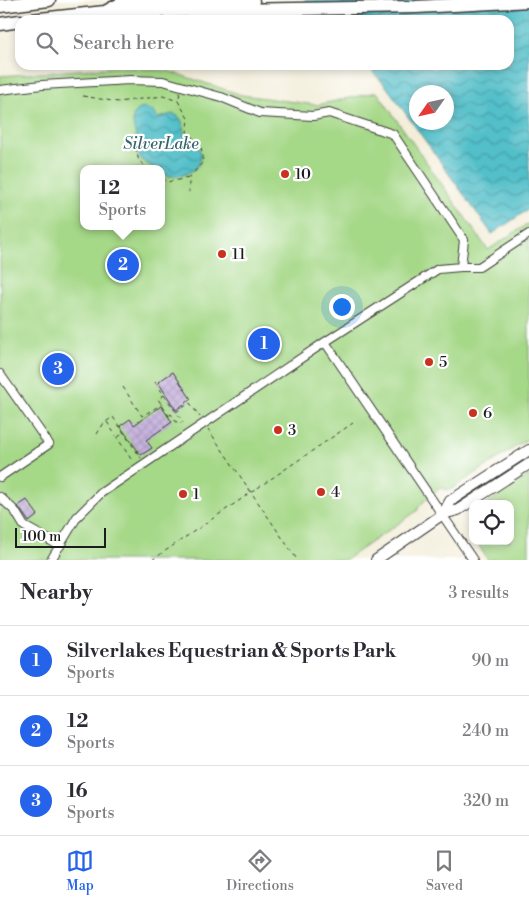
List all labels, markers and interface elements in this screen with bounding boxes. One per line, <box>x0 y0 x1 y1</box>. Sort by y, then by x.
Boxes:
search box <box>15 15 514 70</box>
icon: search <box>33 29 61 57</box>
text: Search here <box>73 31 174 55</box>
north arrow <box>409 85 454 130</box>
water label: SilverLake <box>123 134 199 154</box>
popup <box>80 165 165 230</box>
place label: 10 <box>295 165 311 184</box>
marker: 10 <box>279 168 291 180</box>
text: 12 <box>99 176 120 200</box>
text: Sports <box>99 200 146 220</box>
place label: 11 <box>232 245 246 264</box>
pin: 2 <box>107 246 139 284</box>
marker: 11 <box>216 248 228 260</box>
your location <box>329 294 355 320</box>
pin: 1 <box>248 325 280 363</box>
pin: 3 <box>42 350 74 388</box>
place label: 5 <box>439 353 447 372</box>
marker: 5 <box>423 356 435 368</box>
place label: 6 <box>483 404 492 423</box>
marker: 6 <box>467 407 479 419</box>
place label: 3 <box>288 421 296 440</box>
marker: 3 <box>272 424 284 436</box>
place label: 4 <box>331 483 340 502</box>
place label: 1 <box>193 485 200 504</box>
marker: 4 <box>315 486 327 498</box>
marker: 1 <box>177 488 189 500</box>
map controls <box>469 500 514 545</box>
button: locate <box>469 500 514 545</box>
scale bar <box>15 525 106 548</box>
text: 100 m <box>22 528 61 546</box>
text: Nearby <box>20 580 93 606</box>
text: 3 results <box>448 583 509 603</box>
text: Silverlakes Equestrian & Sports Park <box>67 639 396 663</box>
text: 1 <box>32 651 40 671</box>
text: 90 m <box>471 651 509 671</box>
text: Sports <box>67 663 114 683</box>
text: 12 <box>67 709 88 733</box>
text: 2 <box>31 721 41 741</box>
text: 240 m <box>462 721 509 741</box>
text: Sports <box>67 733 114 753</box>
text: 16 <box>67 779 87 803</box>
text: 3 <box>31 791 41 811</box>
text: 320 m <box>463 791 509 811</box>
text: Sports <box>67 803 114 823</box>
tab: Map <box>66 847 94 895</box>
tab: Directions <box>226 847 294 895</box>
tab: Saved <box>426 847 463 895</box>

